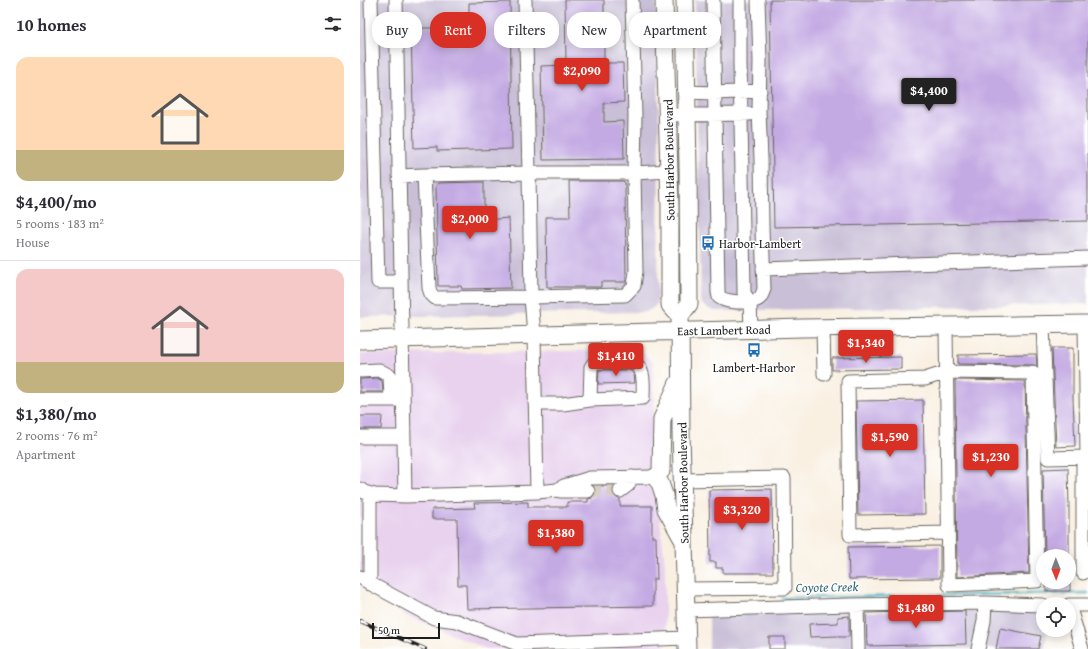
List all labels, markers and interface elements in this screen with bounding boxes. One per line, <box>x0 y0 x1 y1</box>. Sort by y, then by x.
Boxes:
text: 10 homes <box>16 12 87 37</box>
chip: Buy <box>372 12 422 48</box>
chip: Rent <box>430 12 486 48</box>
chip: Filters <box>494 12 559 48</box>
chip: New <box>567 12 621 48</box>
chip: Apartment <box>629 12 721 48</box>
icon: filters <box>322 13 344 35</box>
pin: $2,090 <box>549 58 615 92</box>
text: $2,090 <box>563 61 601 80</box>
pin: $4,400 <box>896 78 962 112</box>
text: $4,400 <box>910 81 948 100</box>
icon: home <box>144 83 216 155</box>
street label: South Harbor Boulevard <box>659 98 679 221</box>
text: $4,400/mo <box>16 189 97 214</box>
pin: $2,000 <box>437 206 503 240</box>
text: $2,000 <box>451 209 489 228</box>
text: 5 rooms · 183 m² <box>16 214 104 233</box>
text: House <box>16 233 50 252</box>
bus stop icon: Harbor-Lambert <box>700 235 716 251</box>
place label: Harbor-Lambert <box>719 235 802 252</box>
icon: home <box>144 295 216 367</box>
street label: East Lambert Road <box>677 321 771 339</box>
pin: $1,340 <box>833 330 899 364</box>
text: $1,340 <box>847 333 885 352</box>
bus stop icon: Lambert-Harbor <box>746 342 762 358</box>
pin: $1,410 <box>583 343 649 377</box>
text: $1,410 <box>597 346 635 365</box>
place label: Lambert-Harbor <box>713 359 795 376</box>
text: $1,380/mo <box>16 401 97 426</box>
street label: South Harbor Boulevard <box>673 421 693 544</box>
pin: $1,590 <box>857 424 923 458</box>
text: 2 rooms · 76 m² <box>16 426 98 445</box>
text: $1,590 <box>871 427 909 446</box>
pin: $1,230 <box>958 444 1024 478</box>
text: Apartment <box>16 445 76 464</box>
text: $1,230 <box>972 447 1010 466</box>
pin: $3,320 <box>709 497 775 531</box>
text: $3,320 <box>723 500 761 519</box>
pin: $1,380 <box>523 520 589 554</box>
text: $1,380 <box>537 523 575 542</box>
north arrow <box>1036 549 1076 589</box>
map controls <box>1036 549 1076 637</box>
water label: Coyote Creek <box>795 577 859 597</box>
pin: $1,480 <box>883 595 949 629</box>
button: locate <box>1036 597 1076 637</box>
text: $1,480 <box>897 598 935 617</box>
scale bar <box>372 621 440 640</box>
text: 50 m <box>378 622 400 638</box>

